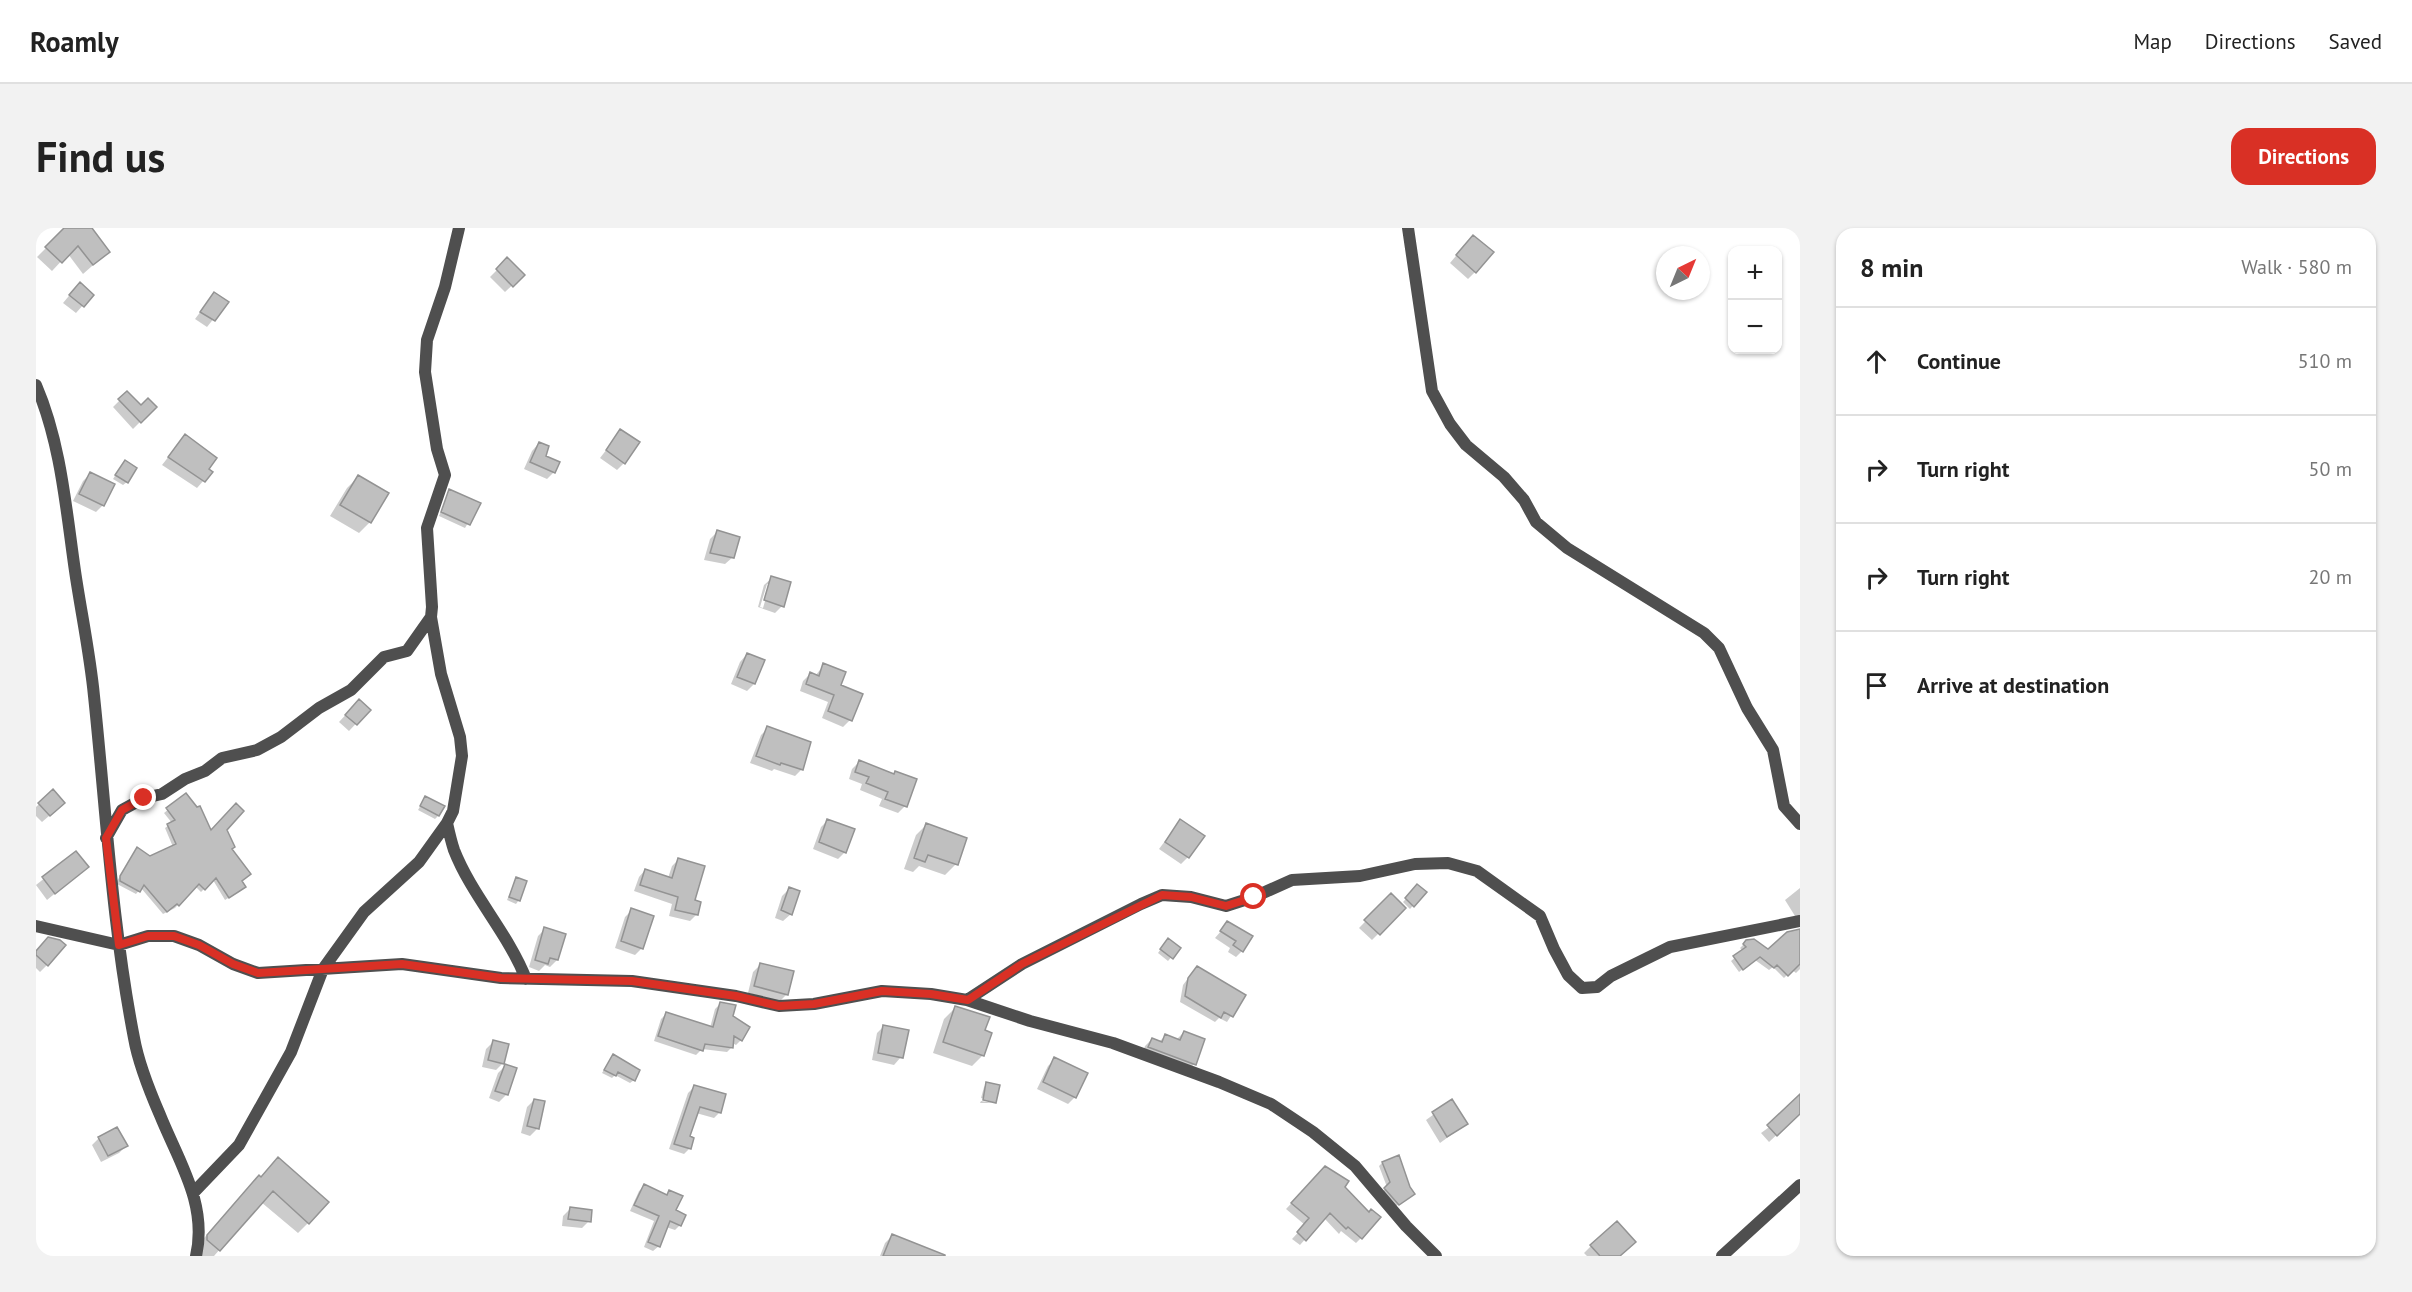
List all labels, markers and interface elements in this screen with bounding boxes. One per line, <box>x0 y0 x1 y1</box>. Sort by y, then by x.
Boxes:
text: Roamly <box>30 23 119 60</box>
text: Map <box>2133 28 2172 55</box>
text: Directions <box>2205 28 2296 55</box>
text: Saved <box>2329 28 2382 55</box>
button: Directions <box>2231 128 2376 185</box>
text: Find us <box>36 129 165 184</box>
north arrow <box>1656 246 1710 300</box>
map controls <box>1728 246 1782 354</box>
button: + <box>1728 246 1782 300</box>
text: 8 min <box>1860 251 1923 284</box>
text: Walk · 580 m <box>2241 254 2352 280</box>
button: − <box>1728 300 1782 354</box>
icon: ahead <box>1860 345 1893 378</box>
text: Continue <box>1917 347 2001 375</box>
text: 510 m <box>2298 348 2352 374</box>
icon: right <box>1860 453 1893 486</box>
text: Turn right <box>1917 455 2009 483</box>
text: 50 m <box>2309 456 2352 482</box>
icon: right <box>1860 561 1893 594</box>
text: Turn right <box>1917 563 2009 591</box>
text: 20 m <box>2309 564 2352 590</box>
icon: arrive <box>1860 669 1893 702</box>
text: Arrive at destination <box>1917 671 2109 699</box>
route end <box>130 784 156 810</box>
route start <box>1240 883 1266 909</box>

